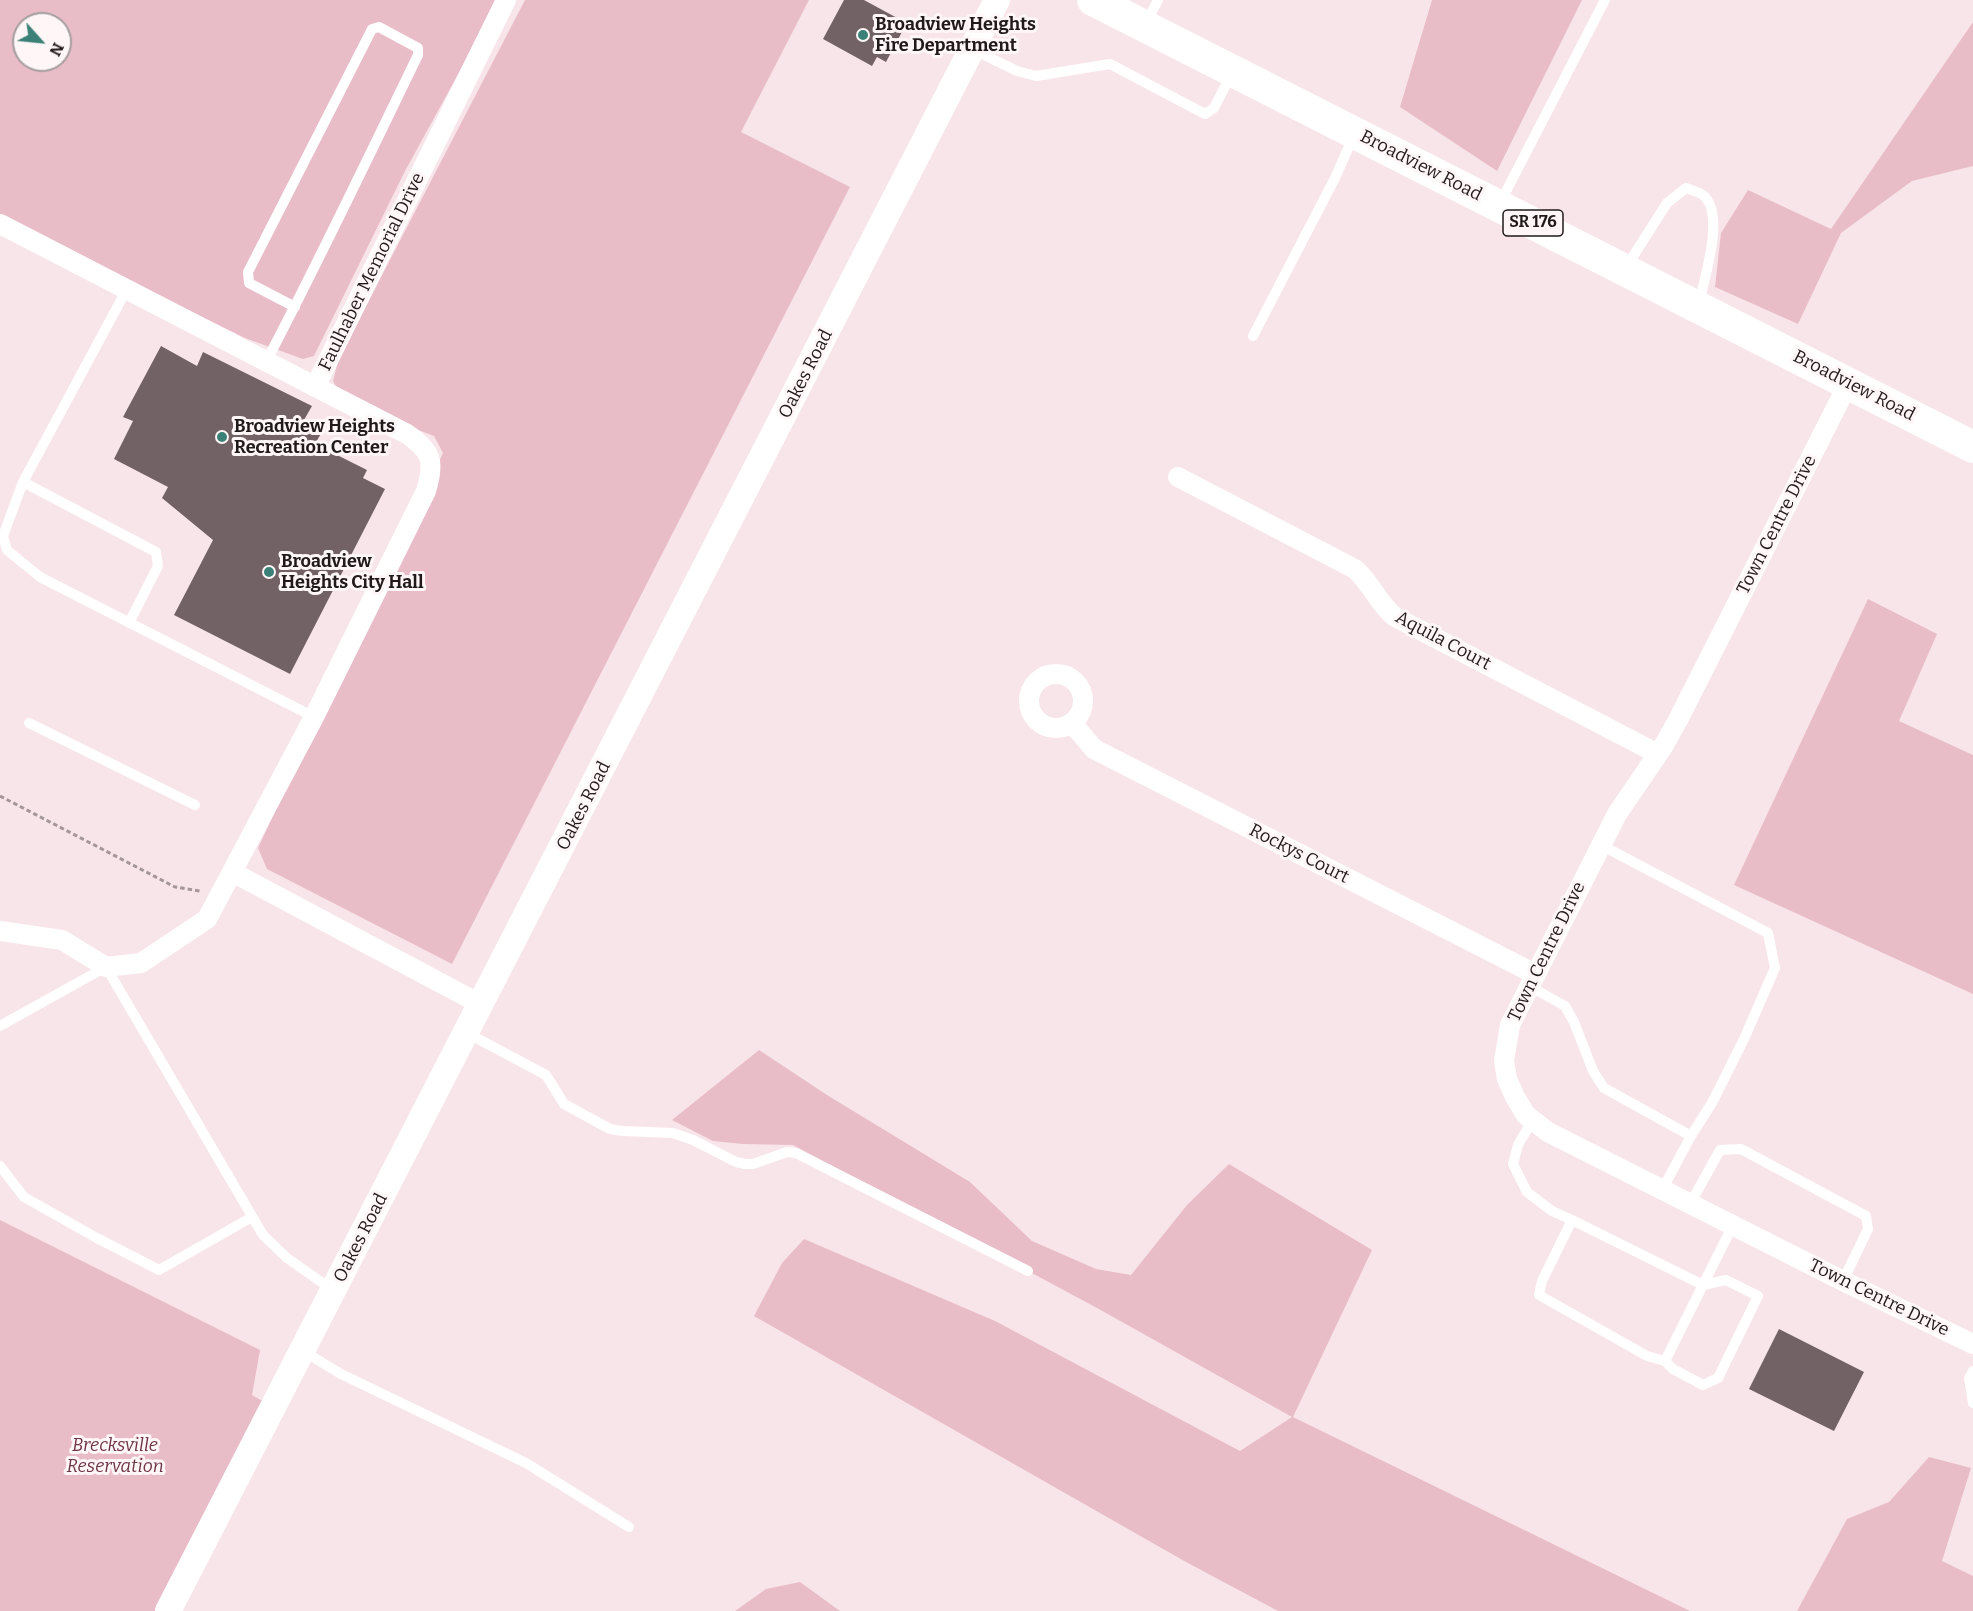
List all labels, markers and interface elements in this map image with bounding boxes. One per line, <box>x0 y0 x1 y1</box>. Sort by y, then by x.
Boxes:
north arrow <box>12 12 72 72</box>
place label: Broadview Heights Fire Department <box>875 14 1036 57</box>
marker: Broadview Heights Fire Department <box>856 28 870 42</box>
text: N <box>45 40 68 59</box>
street label: Broadview Road <box>1356 126 1486 206</box>
street label: Faulhaber Memorial Drive <box>315 169 429 375</box>
road number: SR 176 <box>1503 210 1563 236</box>
street label: Oakes Road <box>774 326 838 422</box>
street label: Broadview Road <box>1789 346 1919 426</box>
place label: Broadview Heights Recreation Center <box>234 416 395 458</box>
marker: Broadview Heights Recreation Center <box>215 430 229 444</box>
street label: Town Centre Drive <box>1733 452 1821 598</box>
place label: Broadview Heights City Hall <box>281 551 423 594</box>
marker: Broadview Heights City Hall <box>262 565 276 579</box>
street label: Aquila Court <box>1392 607 1494 675</box>
street label: Oakes Road <box>552 758 616 854</box>
street label: Rockys Court <box>1245 820 1353 888</box>
street label: Town Centre Drive <box>1504 878 1590 1026</box>
street label: Oakes Road <box>329 1190 393 1286</box>
street label: Town Centre Drive <box>1805 1255 1953 1341</box>
park label: Brecksville Reservation <box>66 1435 164 1478</box>

